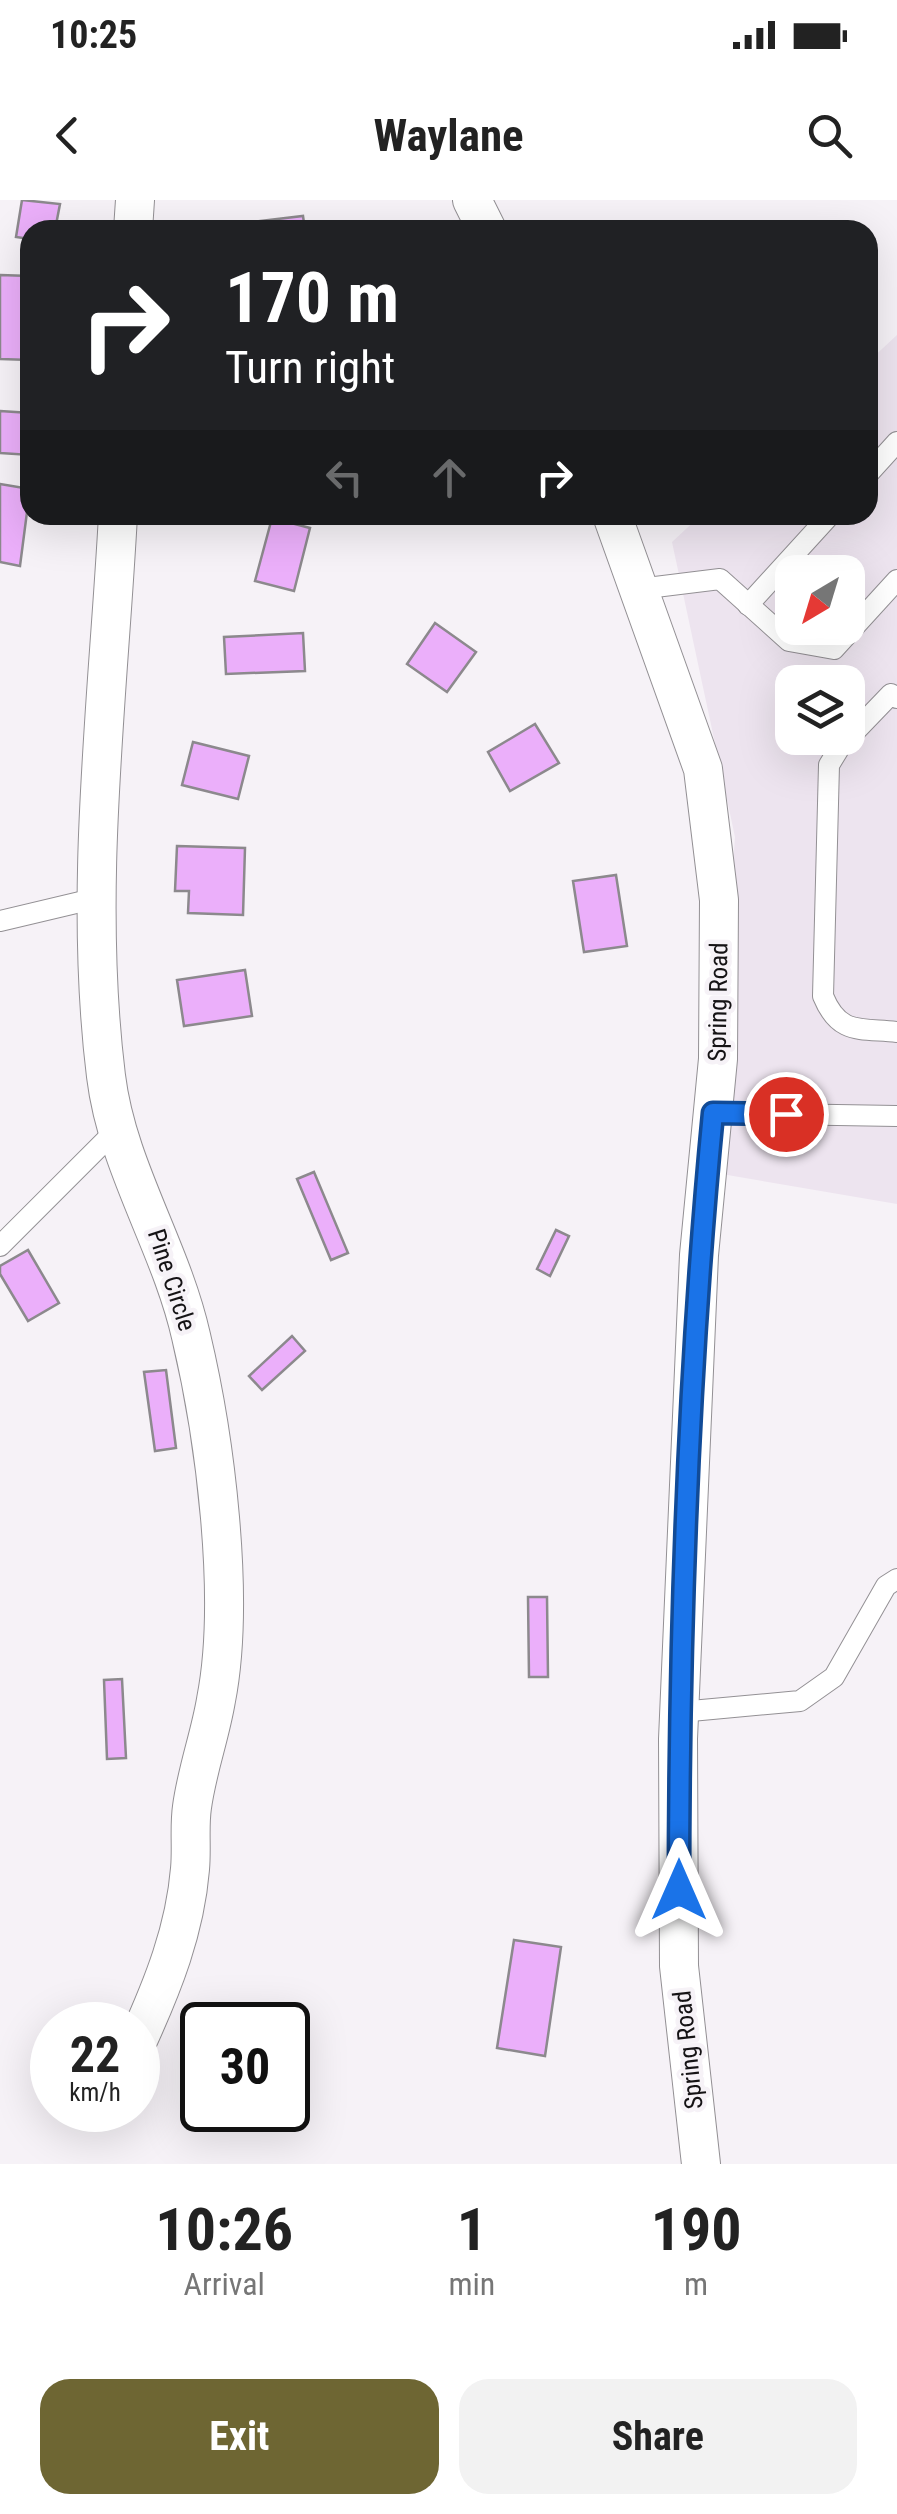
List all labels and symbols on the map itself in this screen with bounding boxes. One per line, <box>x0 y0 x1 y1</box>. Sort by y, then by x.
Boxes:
north arrow <box>775 555 865 645</box>
street label: Spring Road <box>702 942 734 1062</box>
pin <box>744 1072 829 1157</box>
street label: Pine Circle <box>142 1225 202 1335</box>
position arrow <box>627 1838 731 1942</box>
street label: Spring Road <box>667 1989 709 2111</box>
speed limit sign: 30 <box>180 2002 310 2132</box>

